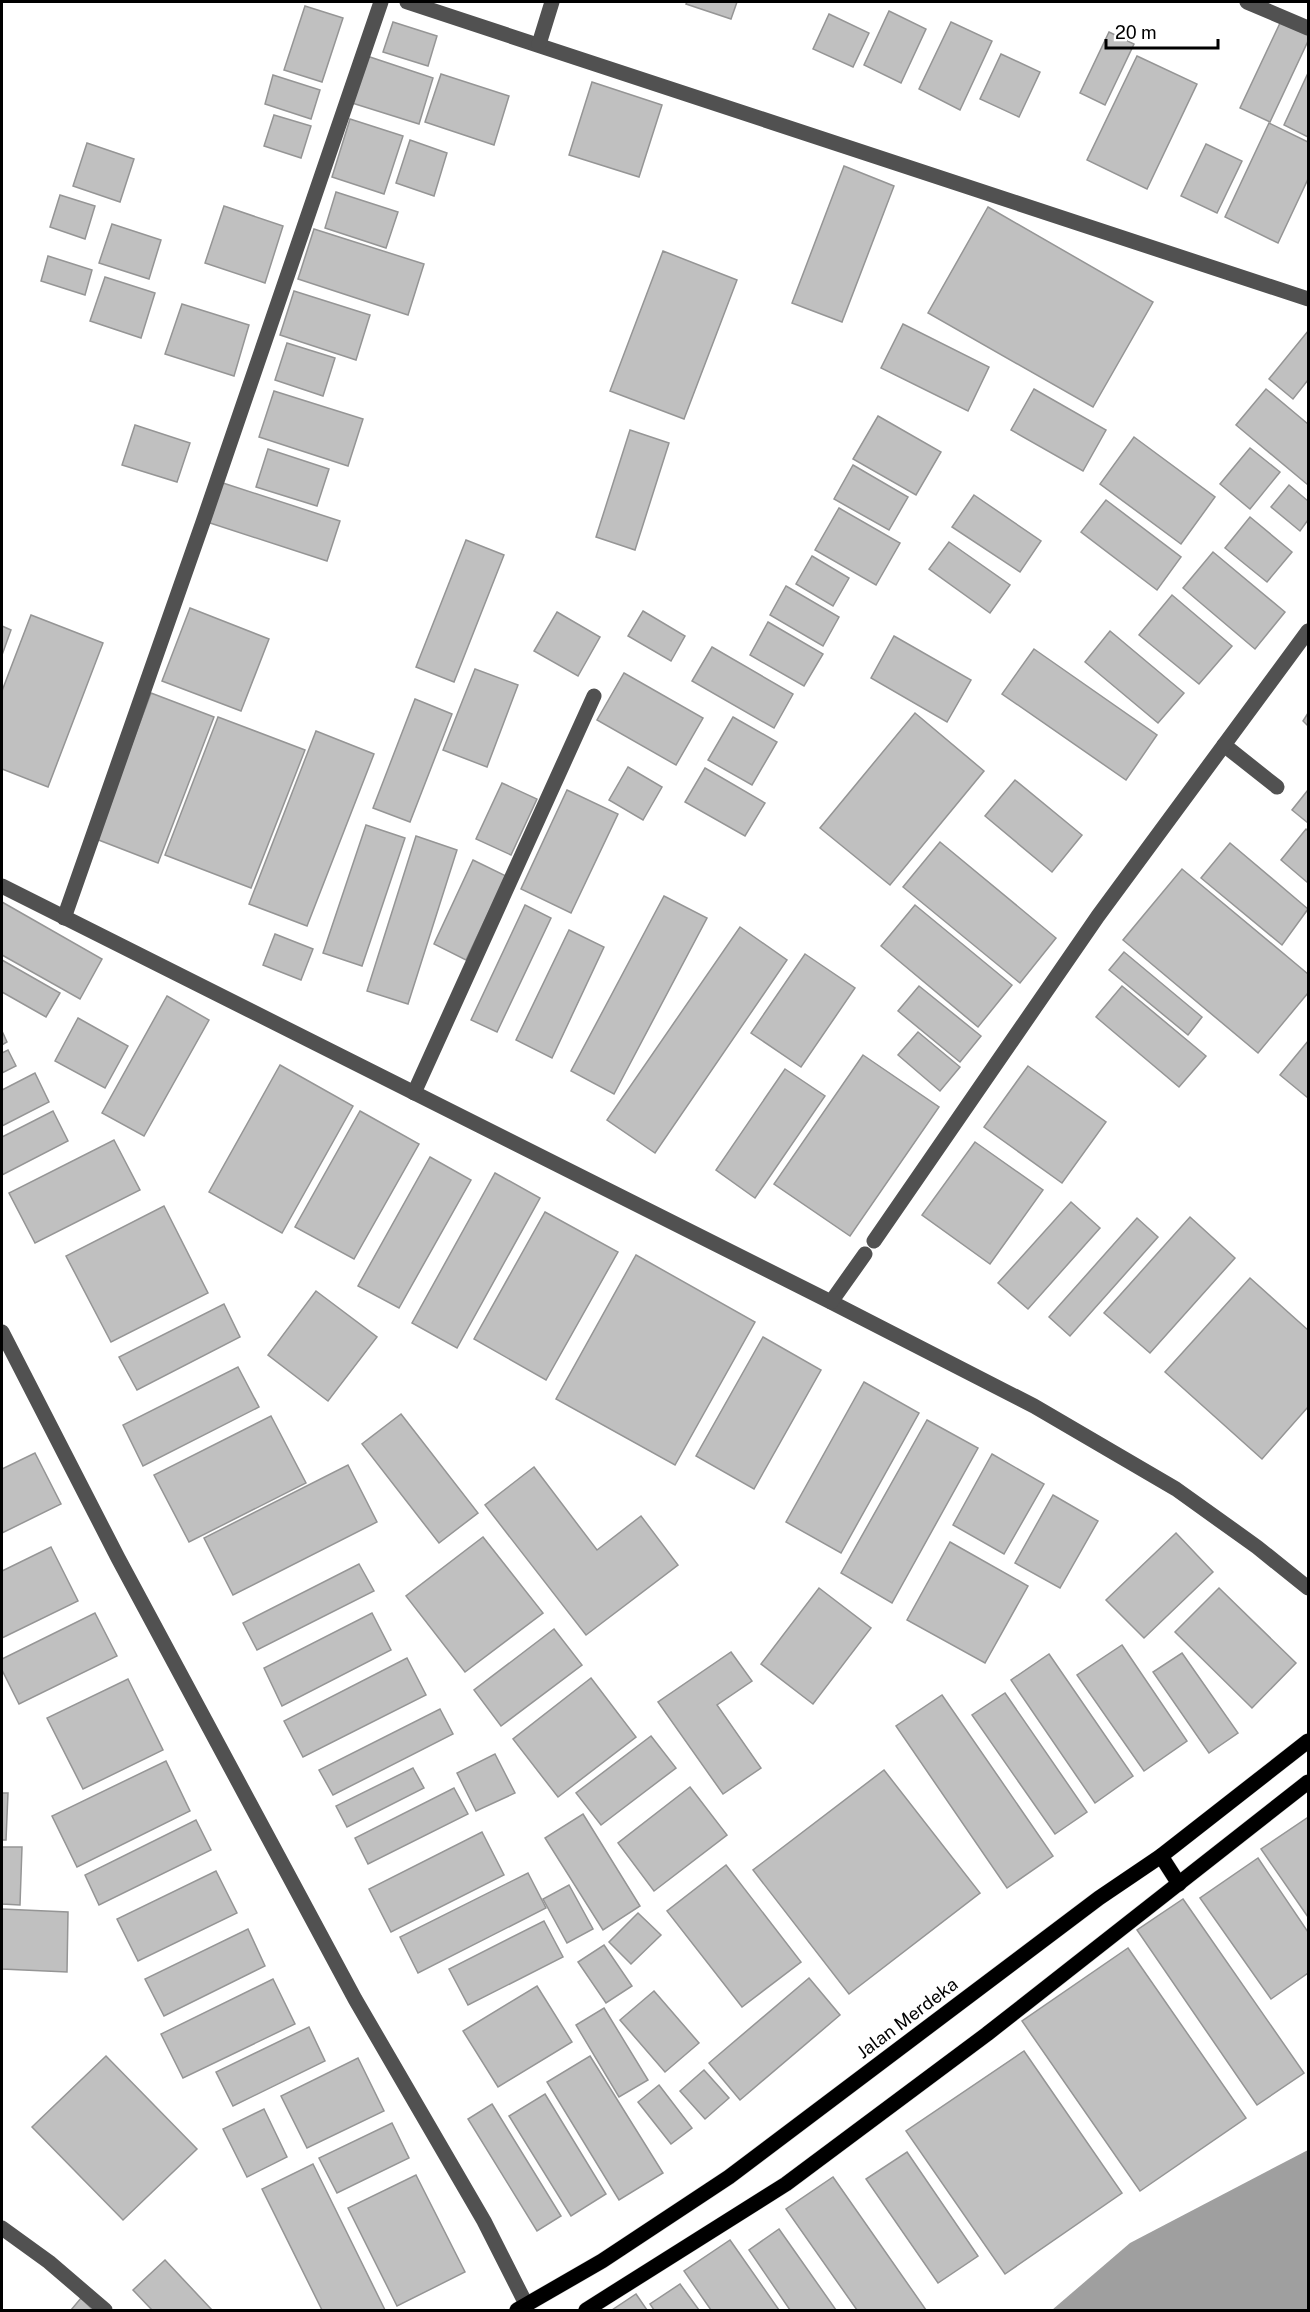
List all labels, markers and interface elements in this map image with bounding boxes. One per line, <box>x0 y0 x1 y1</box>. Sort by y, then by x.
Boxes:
scale bar <box>1106 12 1218 50</box>
text: 20 m <box>1115 22 1157 43</box>
street label: Jalan Merdeka <box>852 1973 962 2063</box>

